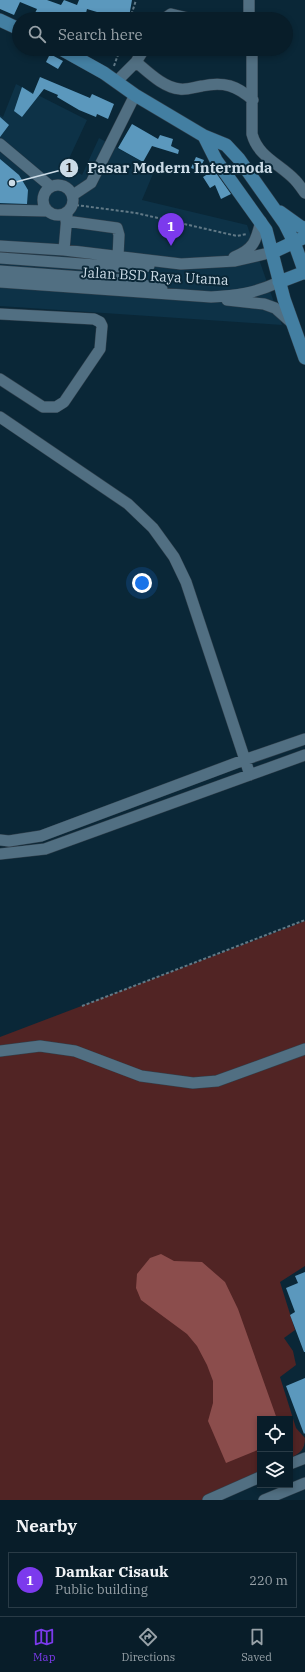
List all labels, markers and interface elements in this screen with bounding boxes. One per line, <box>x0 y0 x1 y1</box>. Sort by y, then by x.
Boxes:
search box <box>12 12 293 56</box>
icon: search <box>26 23 48 45</box>
text: Search here <box>58 25 143 44</box>
callout: Pasar Modern Intermoda <box>59 154 281 181</box>
text: Pasar Modern Intermoda <box>87 158 273 177</box>
text: 1 <box>65 160 73 175</box>
pin: 1 <box>158 213 184 246</box>
street label: Jalan BSD Raya Utama <box>81 263 230 289</box>
your location <box>132 573 152 593</box>
map controls <box>257 1416 293 1488</box>
button: locate <box>257 1416 293 1452</box>
button: layers <box>257 1452 293 1488</box>
text: Nearby <box>16 1515 77 1537</box>
text: Damkar Cisauk <box>55 1562 168 1581</box>
text: 1 <box>26 1572 34 1589</box>
text: 220 m <box>249 1572 288 1589</box>
text: Public building <box>55 1581 148 1598</box>
tab: Map <box>33 1626 55 1664</box>
tab: Directions <box>121 1626 175 1664</box>
tab: Saved <box>241 1626 272 1664</box>

